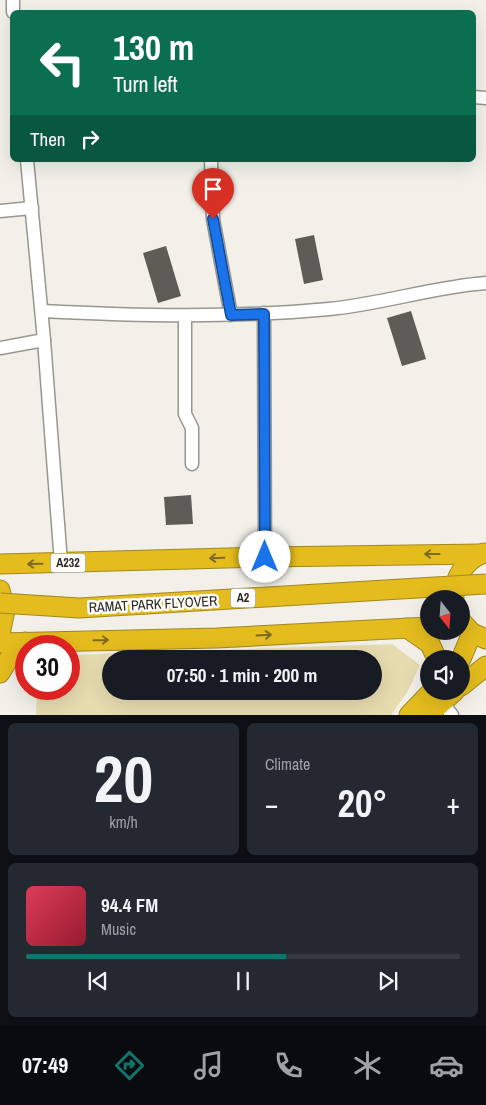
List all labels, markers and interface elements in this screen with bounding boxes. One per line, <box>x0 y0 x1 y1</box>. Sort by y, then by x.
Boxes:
text: 130 m <box>113 24 194 71</box>
icon: left <box>30 30 95 95</box>
text: Turn left <box>113 69 178 99</box>
icon: right <box>76 125 104 153</box>
text: Then <box>30 126 66 152</box>
pin <box>192 168 234 219</box>
icon: arrive <box>199 175 227 203</box>
position arrow <box>238 530 290 582</box>
one-way arrow <box>424 549 440 559</box>
road number: A232 <box>50 554 86 572</box>
one-way arrow <box>209 554 225 563</box>
one-way arrow <box>27 559 44 569</box>
road number: A2 <box>230 588 256 608</box>
north arrow <box>420 590 470 640</box>
map controls <box>420 590 470 700</box>
street label: RAMAT PARK FLYOVER <box>88 592 218 616</box>
one-way arrow <box>255 631 271 640</box>
speed limit sign: 30 <box>15 635 80 700</box>
one-way arrow <box>92 635 109 645</box>
button: sound <box>420 650 470 700</box>
text: 07:50 · 1 min · 200 m <box>167 662 317 688</box>
text: 20 <box>94 735 153 822</box>
text: Climate <box>265 753 310 775</box>
text: 20° <box>338 778 387 829</box>
text: − <box>265 785 278 823</box>
text: + <box>447 785 460 823</box>
text: km/h <box>109 811 138 833</box>
text: 94.4 FM <box>101 892 158 918</box>
text: Music <box>101 918 136 940</box>
icon: previous <box>84 967 112 995</box>
icon: pause <box>229 967 257 995</box>
icon: next <box>374 967 402 995</box>
icon: directions <box>112 1048 147 1083</box>
icon: music <box>191 1048 226 1083</box>
icon: phone <box>271 1048 306 1083</box>
icon: climate <box>350 1048 385 1083</box>
icon: car <box>429 1048 464 1083</box>
text: 07:49 <box>22 1050 68 1080</box>

